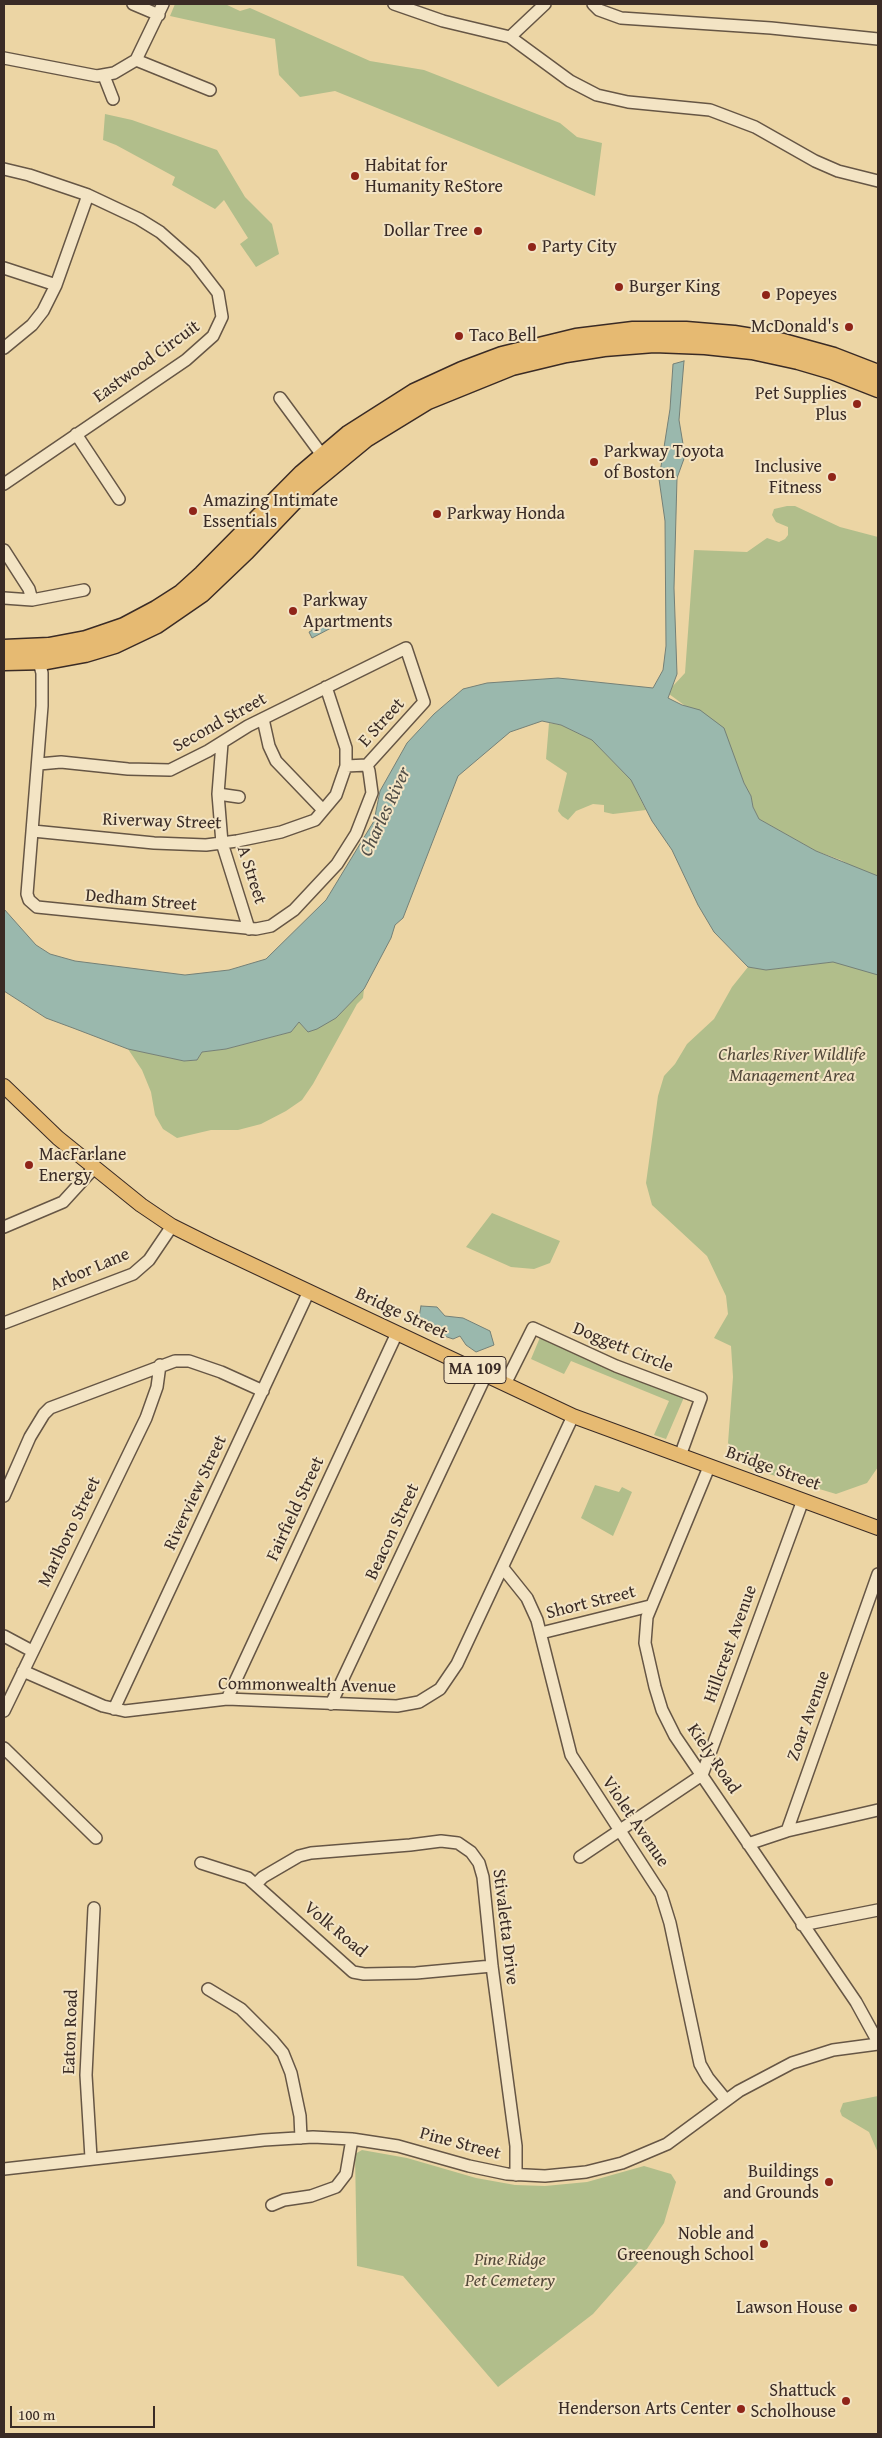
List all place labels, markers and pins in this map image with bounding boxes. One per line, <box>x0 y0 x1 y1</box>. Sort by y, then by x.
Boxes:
place label: Habitat for Humanity ReStore <box>365 155 503 198</box>
marker: Habitat for Humanity ReStore <box>349 170 361 182</box>
place label: Dollar Tree <box>384 220 468 242</box>
marker: Dollar Tree <box>472 225 484 237</box>
place label: Party City <box>542 236 617 258</box>
marker: Party City <box>526 241 538 253</box>
place label: Burger King <box>629 276 720 298</box>
marker: Burger King <box>613 281 625 293</box>
place label: Popeyes <box>776 284 837 306</box>
marker: Popeyes <box>760 289 772 301</box>
place label: McDonald's <box>751 316 839 338</box>
marker: McDonald's <box>843 321 855 333</box>
place label: Taco Bell <box>469 325 537 347</box>
marker: Taco Bell <box>453 330 465 342</box>
place label: Pet Supplies Plus <box>755 383 847 426</box>
marker: Pet Supplies Plus <box>851 398 863 410</box>
place label: Parkway Toyota of Boston <box>604 441 724 484</box>
marker: Parkway Toyota of Boston <box>588 456 600 468</box>
place label: Inclusive Fitness <box>755 456 822 498</box>
marker: Inclusive Fitness <box>826 471 838 483</box>
place label: Amazing Intimate Essentials <box>203 490 338 532</box>
place label: Parkway Honda <box>447 503 565 525</box>
marker: Amazing Intimate Essentials <box>187 505 199 517</box>
marker: Parkway Honda <box>431 508 443 520</box>
place label: Parkway Apartments <box>303 590 393 632</box>
marker: Parkway Apartments <box>287 605 299 617</box>
place label: MacFarlane Energy <box>39 1144 126 1186</box>
marker: MacFarlane Energy <box>23 1159 35 1171</box>
place label: Buildings and Grounds <box>723 2161 819 2204</box>
marker: Buildings and Grounds <box>823 2176 835 2188</box>
place label: Noble and Greenough School <box>617 2223 754 2266</box>
marker: Noble and Greenough School <box>758 2238 770 2250</box>
place label: Lawson House <box>736 2297 843 2319</box>
marker: Lawson House <box>847 2302 859 2314</box>
place label: Shattuck Scholhouse <box>751 2380 836 2422</box>
marker: Shattuck Scholhouse <box>840 2395 852 2407</box>
place label: Henderson Arts Center <box>558 2398 731 2420</box>
marker: Henderson Arts Center <box>735 2403 747 2415</box>

